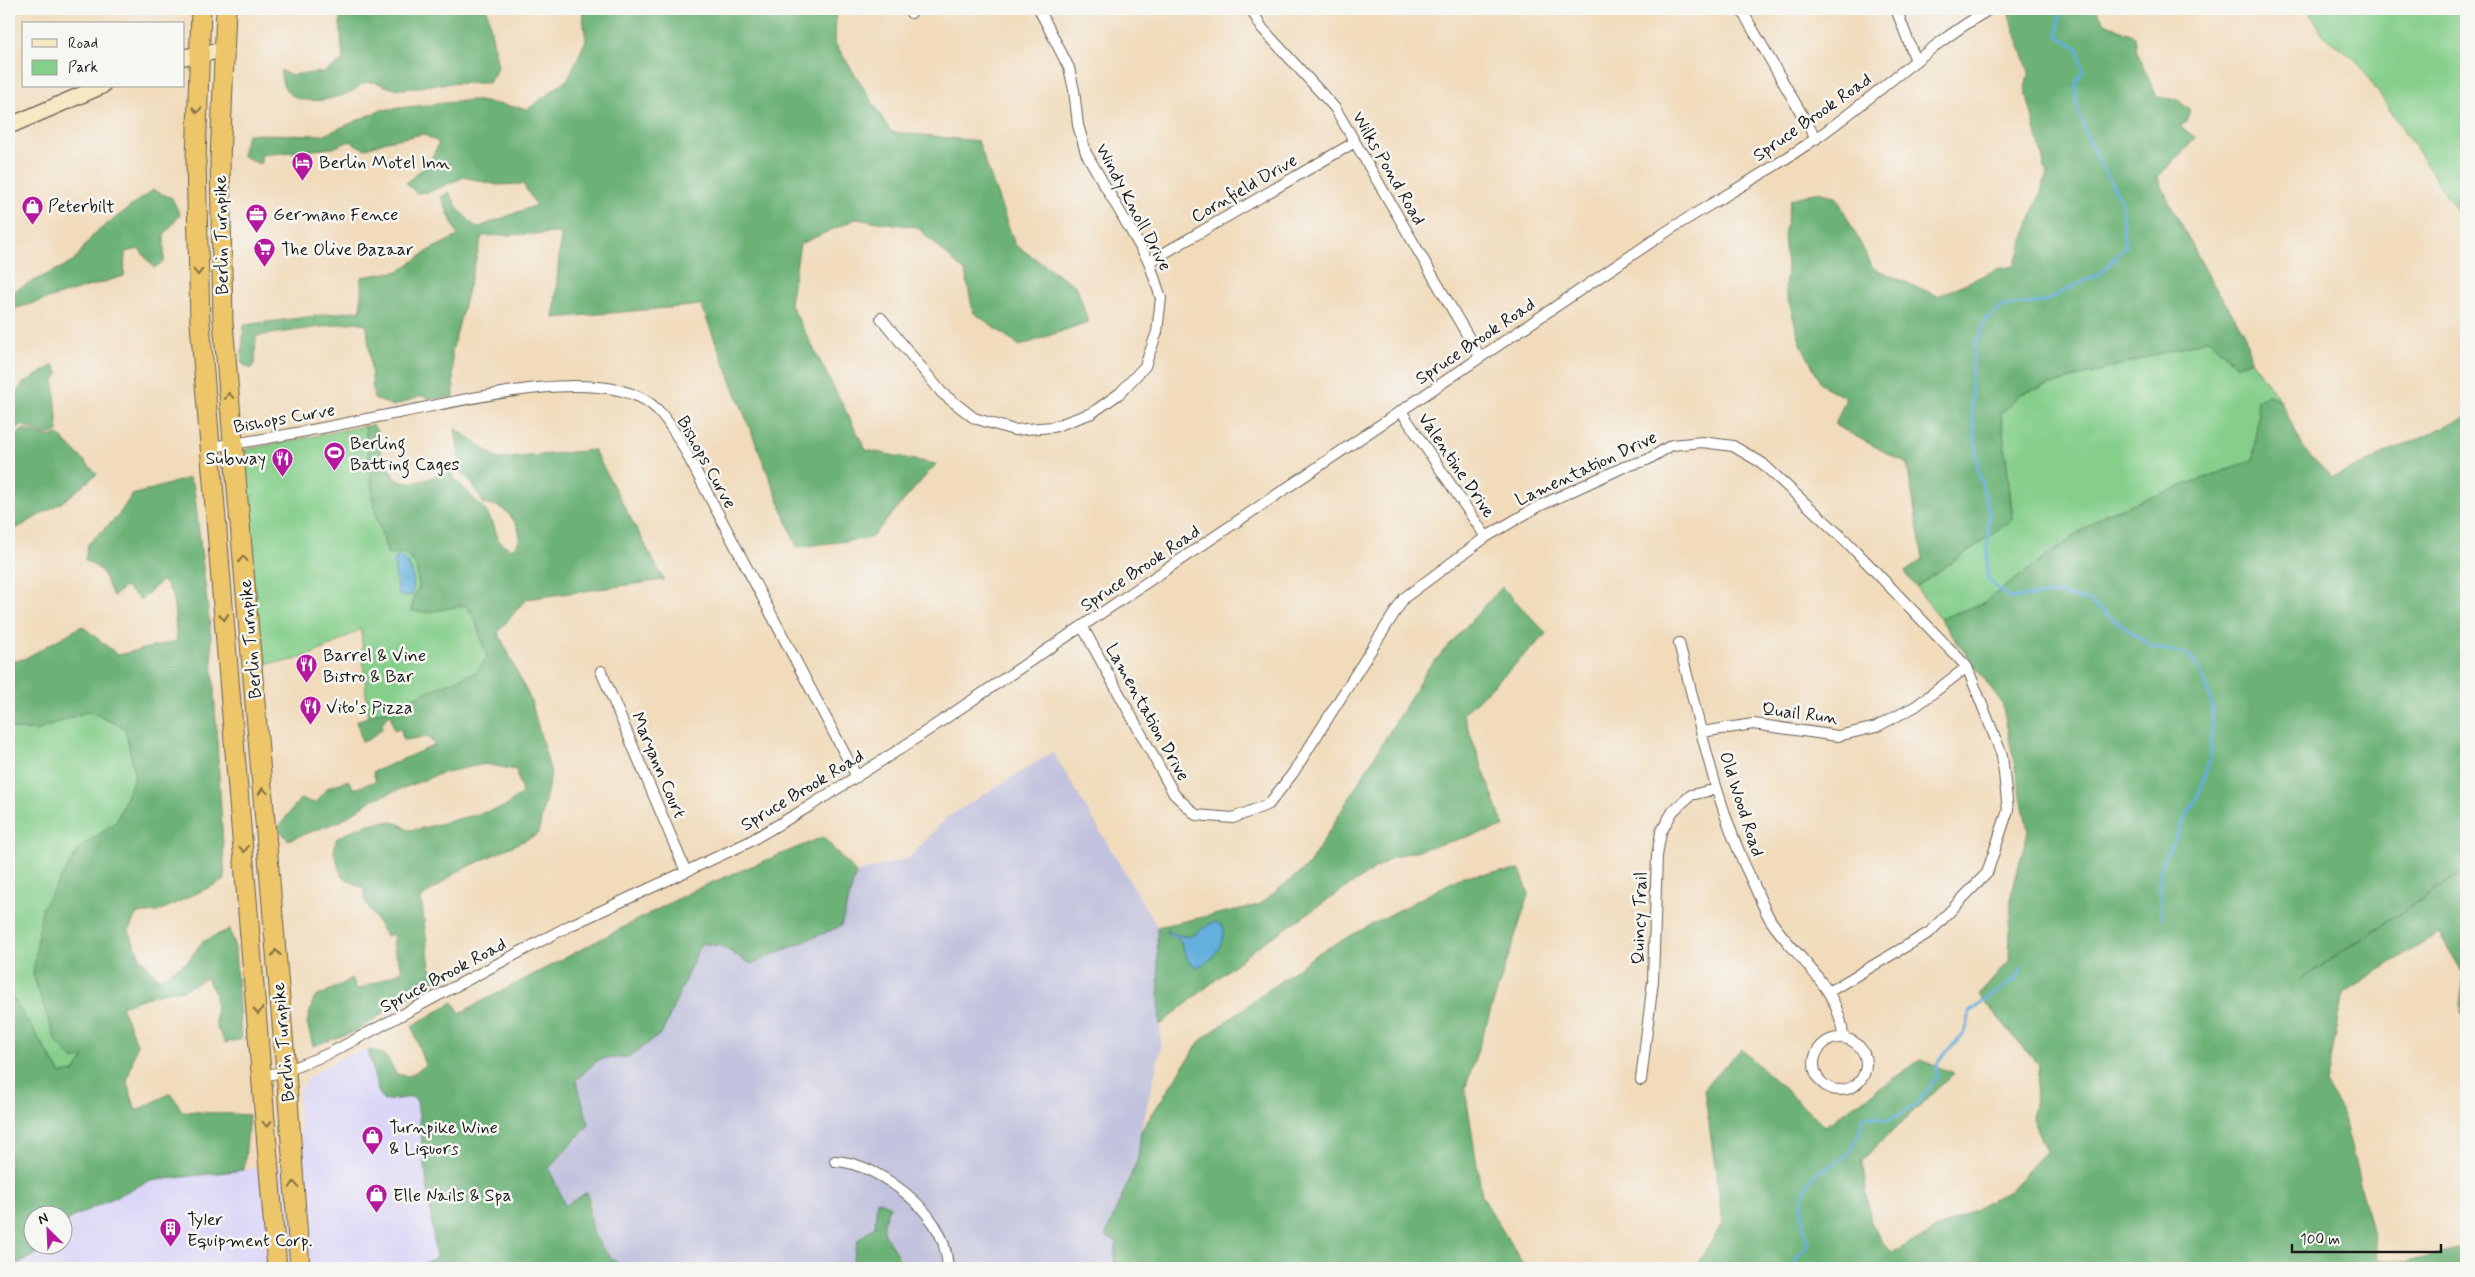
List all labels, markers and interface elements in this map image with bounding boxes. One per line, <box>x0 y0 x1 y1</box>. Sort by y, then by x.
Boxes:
legend <box>22 22 185 88</box>
text: Road <box>68 34 98 54</box>
text: Park <box>68 58 98 78</box>
street label: Spruce Brook Road <box>1748 68 1877 168</box>
one-way arrow <box>192 106 203 114</box>
street label: Wilks Pond Road <box>1346 107 1430 230</box>
street label: Windy Knoll Drive <box>1089 139 1177 276</box>
street label: Cornfield Drive <box>1187 149 1302 229</box>
hotel icon: Berlin Motel Inn <box>291 150 315 181</box>
place label: Berlin Motel Inn <box>319 151 450 175</box>
street label: Berlin Turnpike <box>209 175 235 295</box>
shop icon: Peterbilt <box>20 194 44 225</box>
place label: Peterbilt <box>48 195 115 219</box>
office icon: Germano Fence <box>245 202 269 233</box>
place label: Germano Fence <box>273 203 398 227</box>
supermarket icon: The Olive Bazaar <box>253 237 277 268</box>
place label: The Olive Bazaar <box>281 238 414 262</box>
one-way arrow <box>192 269 203 277</box>
street label: Spruce Brook Road <box>1411 293 1540 391</box>
one-way arrow <box>224 391 235 399</box>
street label: Bishops Curve <box>231 398 337 440</box>
street label: Valentine Drive <box>1412 408 1500 523</box>
street label: Bishops Curve <box>671 412 742 513</box>
street label: Lamentation Drive <box>1512 426 1661 512</box>
place label: Berling Batting Cages <box>350 432 460 479</box>
sports icon: Berling Batting Cages <box>322 441 346 472</box>
restaurant icon: Subway <box>270 446 294 477</box>
place label: Subway <box>205 447 266 471</box>
street label: Spruce Brook Road <box>1076 520 1205 618</box>
one-way arrow <box>238 555 249 563</box>
street label: Berlin Turnpike <box>234 578 268 700</box>
one-way arrow <box>218 614 229 622</box>
street label: Lamentation Drive <box>1099 639 1195 786</box>
place label: Barrel & Vine Bistro & Bar <box>323 644 426 689</box>
restaurant icon: Barrel & Vine Bistro & Bar <box>295 653 319 684</box>
restaurant icon: Vito's Pizza <box>298 695 322 726</box>
place label: Vito's Pizza <box>326 696 413 720</box>
street label: Quail Run <box>1760 697 1839 731</box>
street label: Maryann Court <box>625 709 691 822</box>
street label: Spruce Brook Road <box>736 745 869 837</box>
street label: Old Wood Road <box>1713 749 1769 860</box>
one-way arrow <box>257 787 268 795</box>
one-way arrow <box>238 845 249 853</box>
street label: Quincy Trail <box>1626 871 1654 965</box>
street label: Spruce Brook Road <box>376 932 511 1019</box>
one-way arrow <box>271 949 282 957</box>
street label: Berlin Turnpike <box>267 981 301 1103</box>
one-way arrow <box>252 1007 263 1015</box>
place label: Turnpike Wine & Liquors <box>389 1116 498 1161</box>
one-way arrow <box>261 1121 272 1129</box>
shop icon: Turnpike Wine & Liquors <box>361 1125 385 1156</box>
one-way arrow <box>289 1180 300 1188</box>
shop icon: Elle Nails & Spa <box>365 1183 389 1214</box>
place label: Elle Nails & Spa <box>393 1184 512 1208</box>
north arrow <box>22 1204 72 1254</box>
place label: Tyler Equipment Corp. <box>187 1208 312 1253</box>
text: N <box>35 1209 51 1229</box>
building icon: Tyler Equipment Corp. <box>159 1217 183 1248</box>
scale bar <box>2292 1222 2441 1254</box>
text: 100 m <box>2300 1230 2340 1250</box>

